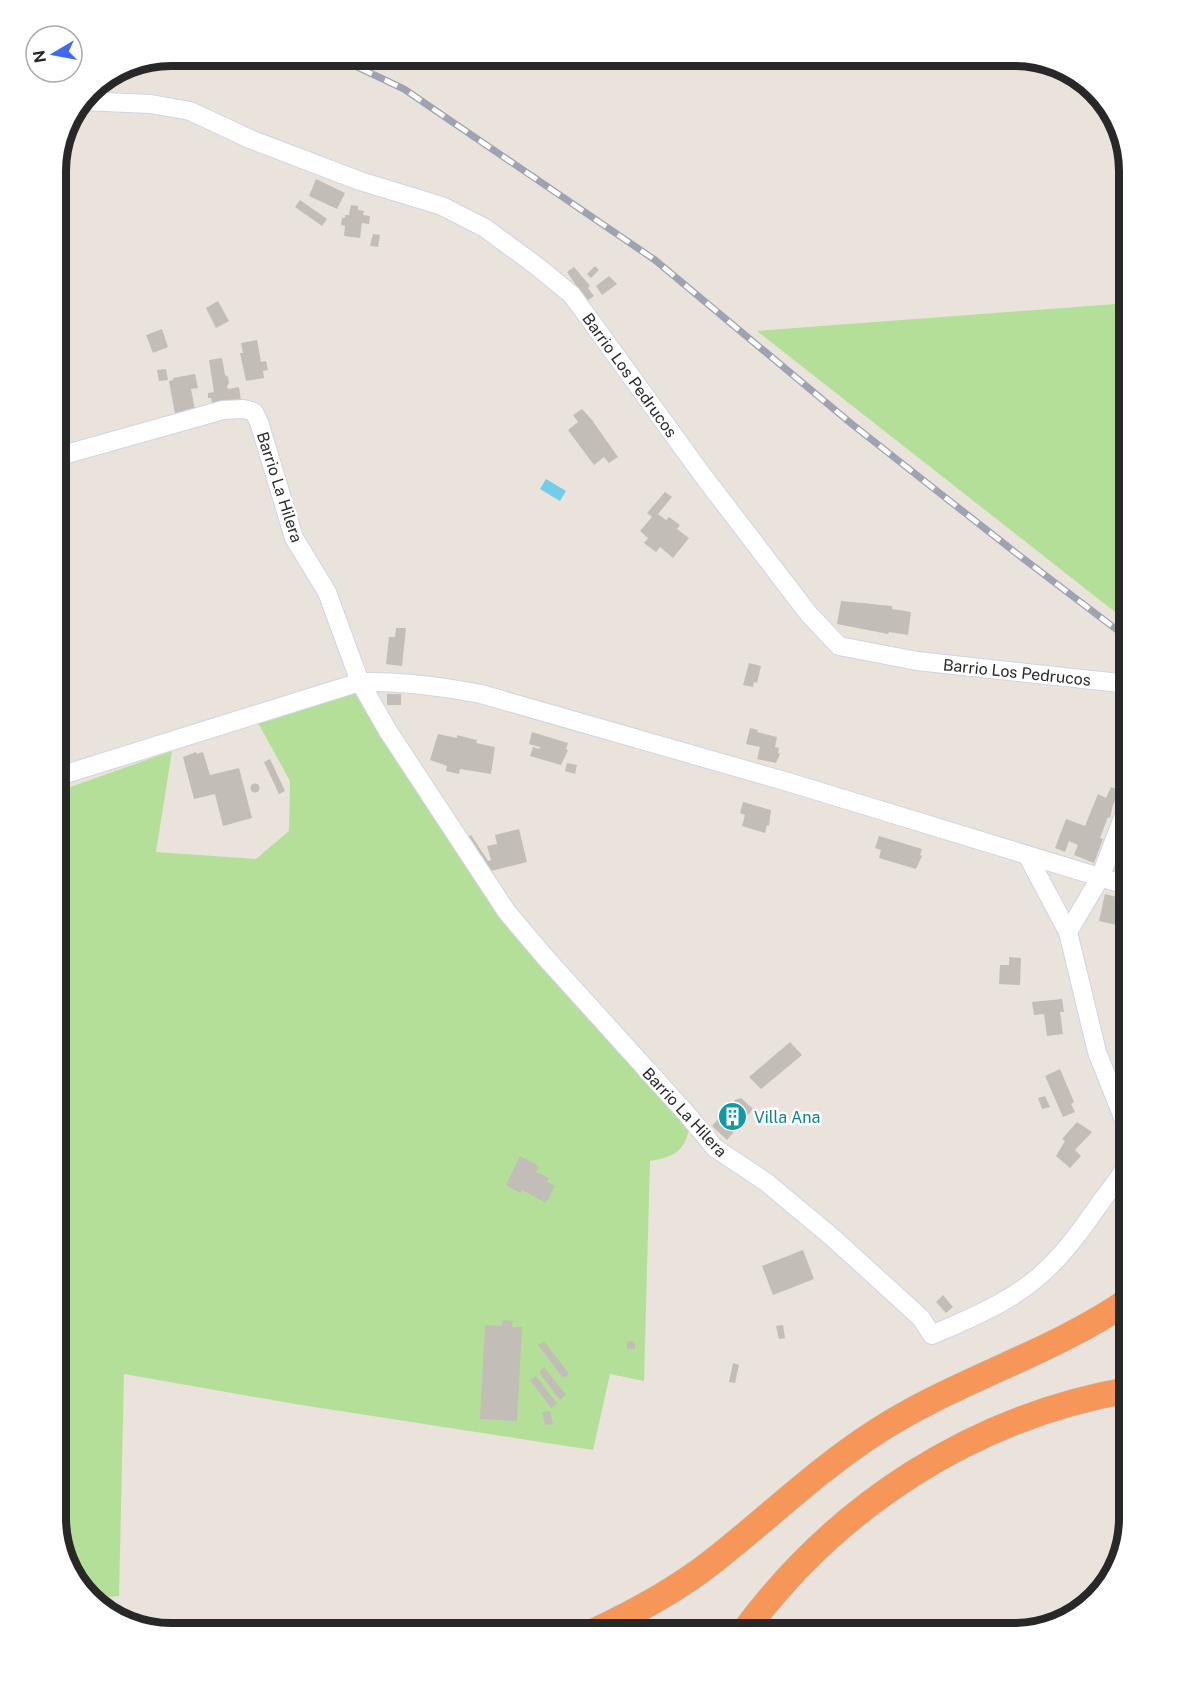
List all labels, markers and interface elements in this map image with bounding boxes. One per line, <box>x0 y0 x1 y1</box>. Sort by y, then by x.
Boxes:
north arrow <box>24 24 84 84</box>
text: N <box>29 49 50 64</box>
street label: Barrio Los Pedrucos <box>578 310 681 441</box>
street label: Barrio La Hilera <box>253 429 306 545</box>
street label: Barrio Los Pedrucos <box>942 655 1092 690</box>
street label: Barrio La Hilera <box>638 1064 731 1161</box>
building icon: Villa Ana <box>717 1101 749 1133</box>
place label: Villa Ana <box>754 1108 820 1127</box>

